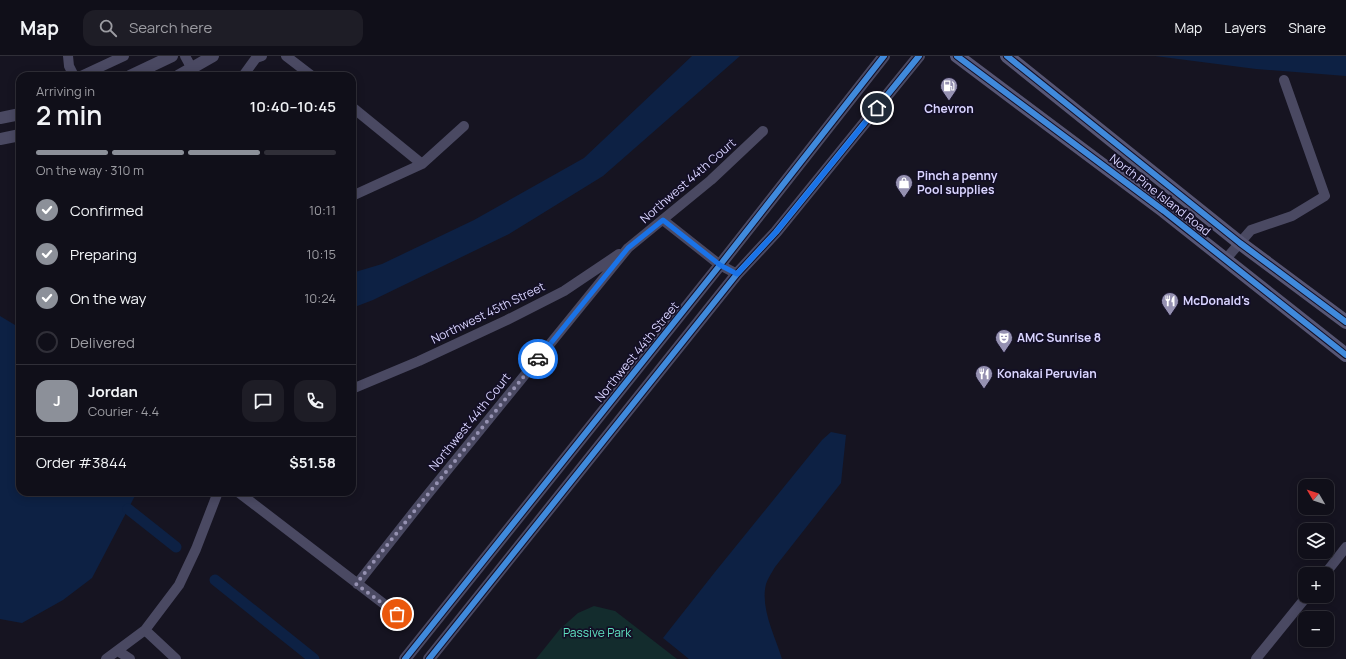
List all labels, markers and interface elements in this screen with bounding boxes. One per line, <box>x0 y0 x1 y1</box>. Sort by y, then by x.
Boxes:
search box <box>83 10 363 46</box>
text: Map <box>20 15 59 41</box>
icon: search <box>97 17 119 39</box>
text: Search here <box>129 17 212 38</box>
text: Map <box>1174 18 1202 37</box>
text: Layers <box>1224 18 1266 37</box>
text: Share <box>1288 18 1326 37</box>
fuel station icon: Chevron <box>939 76 959 101</box>
text: Arriving in <box>36 82 95 100</box>
pin <box>860 91 894 125</box>
text: 10:40–10:45 <box>250 96 336 117</box>
text: 2 min <box>36 97 102 133</box>
icon: home <box>866 97 888 119</box>
place label: Chevron <box>924 100 974 117</box>
street label: Northwest 44th Court <box>636 134 739 227</box>
street label: North Pine Island Road <box>1106 150 1214 240</box>
text: On the way · 310 m <box>36 161 144 179</box>
place label: Pinch a penny Pool supplies <box>917 167 998 198</box>
shop icon: Pinch a penny Pool supplies <box>894 173 914 198</box>
icon: check <box>36 199 58 221</box>
text: Confirmed <box>70 200 143 221</box>
text: 10:11 <box>309 201 336 219</box>
icon: check <box>36 243 58 265</box>
text: Preparing <box>70 244 137 265</box>
text: 10:15 <box>307 245 336 263</box>
street label: Northwest 45th Street <box>428 278 548 348</box>
icon: check <box>36 287 58 309</box>
text: On the way <box>70 288 146 309</box>
text: 10:24 <box>304 289 336 307</box>
restaurant icon: McDonald's <box>1160 291 1180 316</box>
place label: McDonald's <box>1183 292 1250 309</box>
street label: Northwest 44th Street <box>591 298 683 406</box>
theatre icon: AMC Sunrise 8 <box>994 328 1014 353</box>
place label: AMC Sunrise 8 <box>1017 329 1101 346</box>
text: Delivered <box>70 332 135 353</box>
courier <box>518 339 558 379</box>
icon: car <box>527 348 549 370</box>
restaurant icon: Konakai Peruvian <box>974 364 994 389</box>
place label: Konakai Peruvian <box>997 365 1097 382</box>
street label: Northwest 44th Court <box>425 369 515 474</box>
button: chat <box>242 380 284 422</box>
button: phone <box>294 380 336 422</box>
text: Jordan <box>88 381 138 402</box>
text: J <box>53 390 61 411</box>
text: Courier · 4.4 <box>88 402 159 420</box>
text: Order #3844 <box>36 452 127 473</box>
text: $51.58 <box>289 452 336 473</box>
north arrow <box>1298 479 1334 515</box>
map controls <box>1298 479 1334 647</box>
button: layers <box>1298 523 1334 559</box>
button: + <box>1298 567 1334 603</box>
pin <box>380 597 414 631</box>
icon: bag <box>386 603 408 625</box>
button: − <box>1298 611 1334 647</box>
park label: Passive Park <box>563 624 632 641</box>

